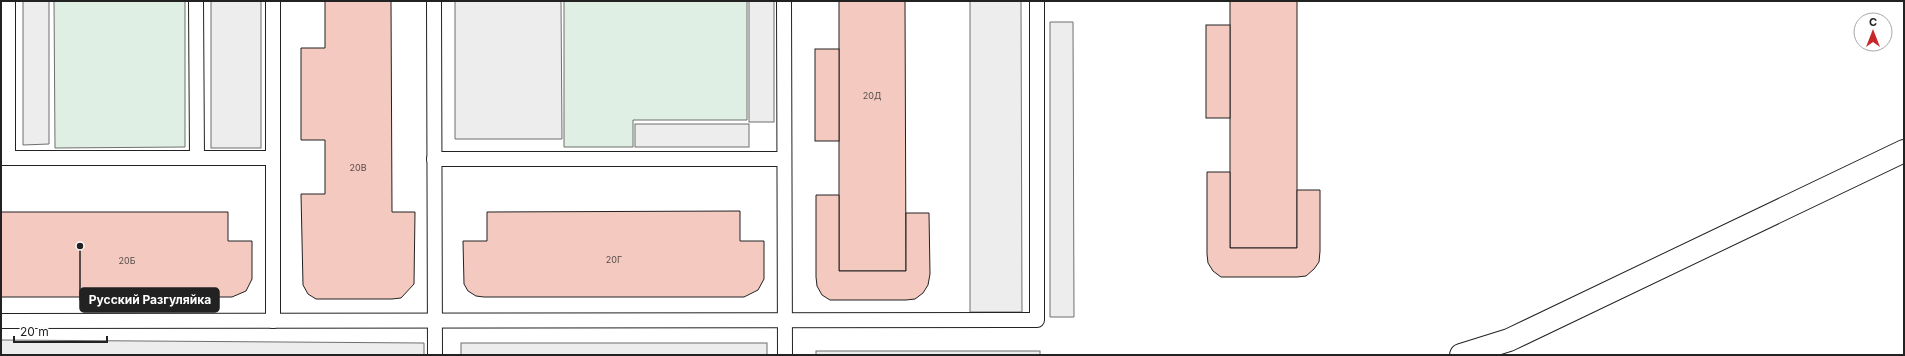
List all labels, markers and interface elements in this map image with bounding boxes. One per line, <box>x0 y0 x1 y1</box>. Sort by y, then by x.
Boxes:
north arrow <box>1853 12 1893 52</box>
text: С <box>1869 15 1877 29</box>
house number: 20Д <box>863 90 881 101</box>
house number: 20В <box>349 162 367 173</box>
house number: 20Г <box>606 254 622 265</box>
house number: 20Б <box>119 255 136 266</box>
callout: Русский Разгуляйка <box>80 288 219 312</box>
text: Русский Разгуляйка <box>89 292 211 307</box>
scale bar <box>14 318 107 344</box>
text: 20 m <box>20 324 49 339</box>

